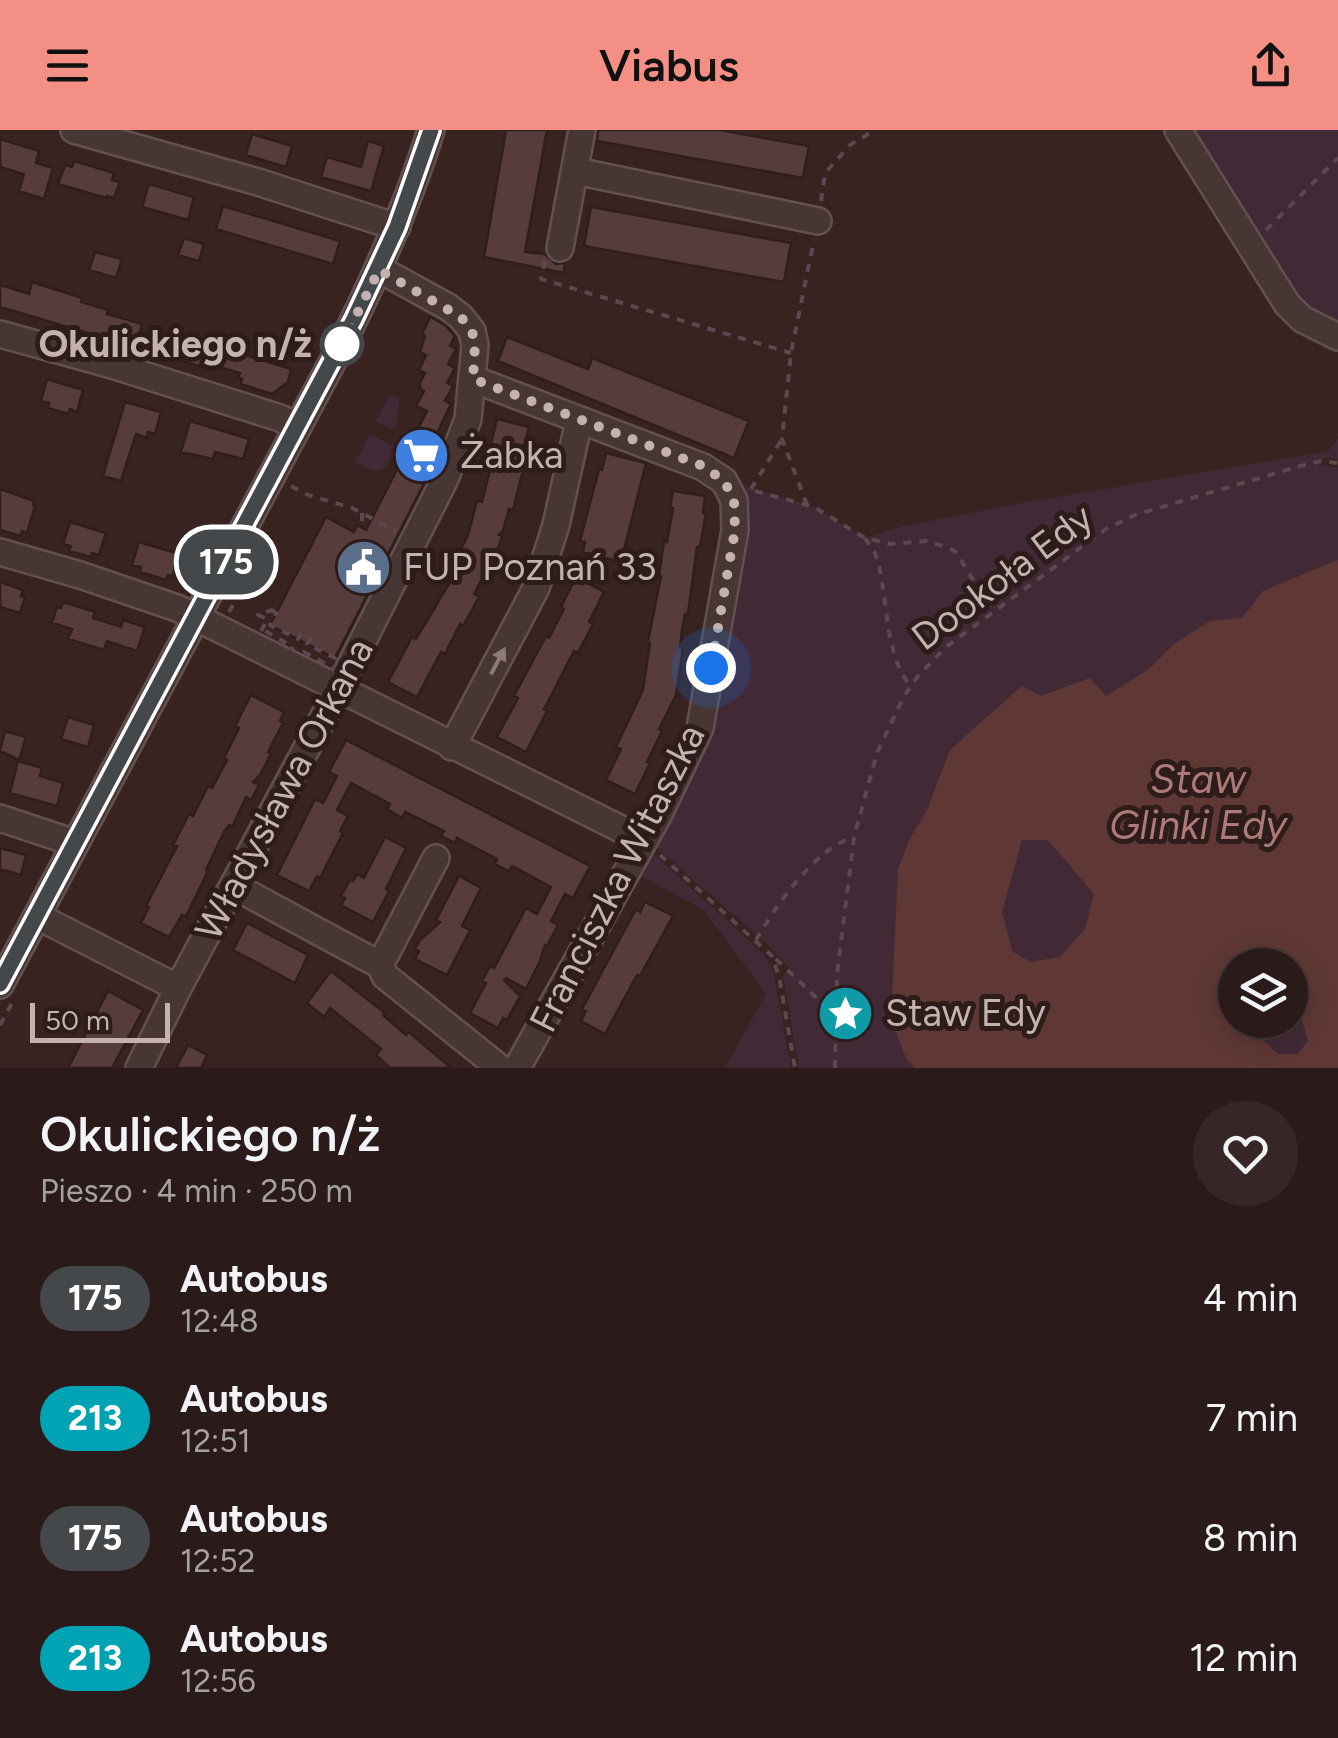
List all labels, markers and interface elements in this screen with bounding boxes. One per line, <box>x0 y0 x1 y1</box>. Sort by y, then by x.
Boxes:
icon: menu <box>40 38 95 93</box>
text: Viabus <box>599 38 739 92</box>
icon: share <box>1243 38 1298 93</box>
place label: Okulickiego n/ż <box>38 321 312 367</box>
marker: Okulickiego n/ż <box>321 323 363 365</box>
supermarket icon: Żabka <box>391 425 451 485</box>
place label: Żabka <box>460 432 563 478</box>
street label: Dookoła Edy <box>902 494 1102 660</box>
line badge: 175 <box>168 530 284 594</box>
public building icon: FUP Poznań 33 <box>334 537 394 597</box>
text: 175 <box>199 541 253 583</box>
place label: FUP Poznań 33 <box>403 544 657 590</box>
street label: Władysława Orkana <box>185 630 383 948</box>
your location <box>686 643 736 693</box>
one-way arrow <box>489 646 506 675</box>
street label: Franciszka Witaszka <box>520 717 714 1039</box>
water label: Staw Glinki Edy <box>1109 755 1289 849</box>
map controls <box>1218 948 1308 1038</box>
button: layers <box>1218 948 1308 1038</box>
place icon: Staw Edy <box>816 983 876 1043</box>
place label: Staw Edy <box>885 990 1046 1036</box>
scale bar <box>30 998 170 1043</box>
text: 50 m <box>45 1003 110 1037</box>
button: heart <box>1193 1101 1298 1206</box>
text: Okulickiego n/ż <box>40 1105 380 1163</box>
text: Pieszo · 4 min · 250 m <box>40 1172 353 1210</box>
text: Autobus <box>180 1256 328 1302</box>
text: 4 min <box>1203 1275 1298 1321</box>
text: 175 <box>68 1277 122 1319</box>
text: 12:48 <box>180 1302 259 1340</box>
text: Autobus <box>180 1376 328 1422</box>
text: 7 min <box>1206 1395 1298 1441</box>
text: 213 <box>68 1397 122 1439</box>
text: 12:51 <box>180 1422 251 1460</box>
text: Autobus <box>180 1496 328 1542</box>
text: 8 min <box>1203 1515 1298 1561</box>
text: 175 <box>68 1517 122 1559</box>
text: 12:52 <box>180 1542 256 1580</box>
text: Autobus <box>180 1616 328 1662</box>
text: 12 min <box>1189 1635 1298 1681</box>
text: 213 <box>68 1637 122 1679</box>
text: 12:56 <box>180 1662 256 1700</box>

